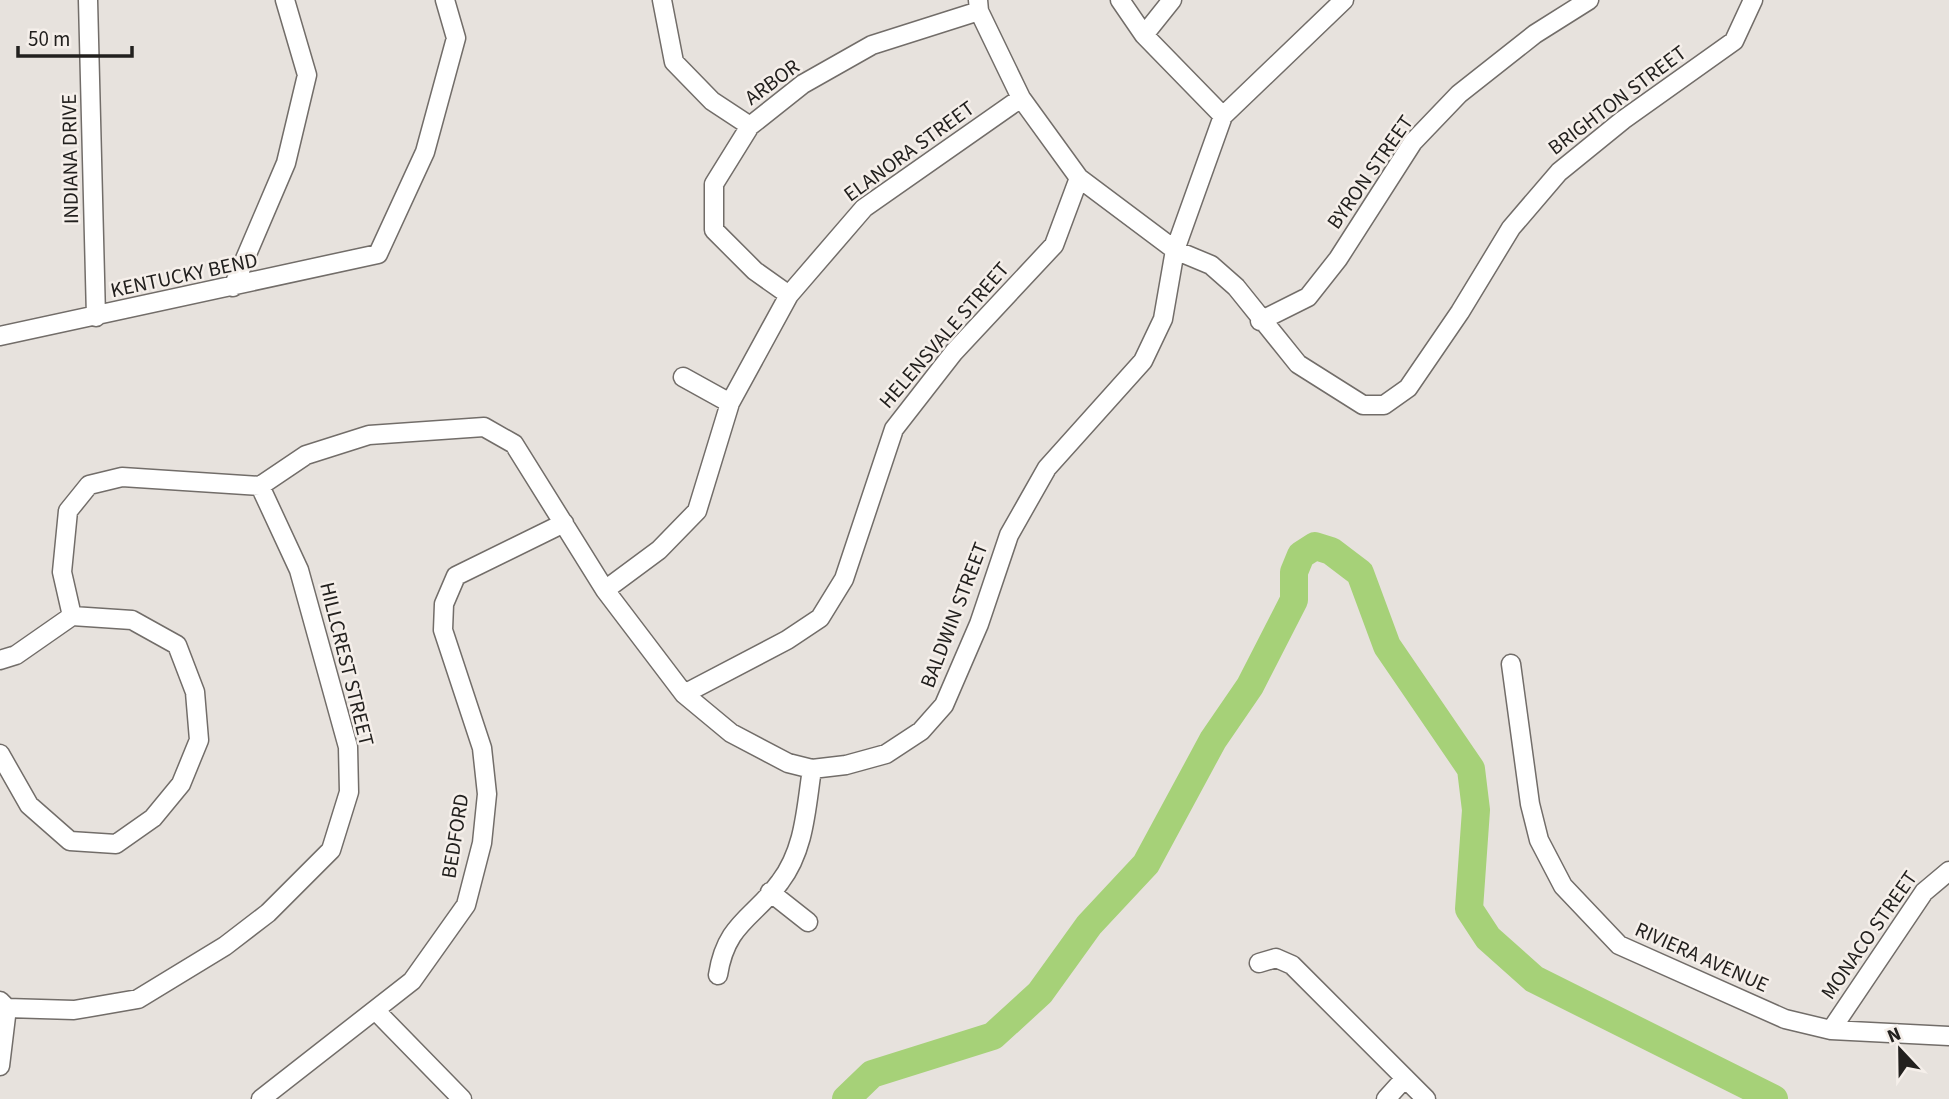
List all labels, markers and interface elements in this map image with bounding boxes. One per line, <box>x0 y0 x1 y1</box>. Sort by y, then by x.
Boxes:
scale bar <box>18 14 131 58</box>
text: 50 m <box>28 24 70 54</box>
street label: BRIGHTON STREET <box>1542 38 1692 162</box>
street label: ARBOR <box>738 52 806 112</box>
street label: ELANORA STREET <box>837 93 981 209</box>
street label: INDIANA DRIVE <box>54 94 86 224</box>
street label: BYRON STREET <box>1320 109 1420 235</box>
street label: KENTUCKY BEND <box>108 245 260 305</box>
street label: HELENSVALE STREET <box>872 255 1016 415</box>
street label: BALDWIN STREET <box>912 538 996 692</box>
street label: HILLCREST STREET <box>312 579 382 749</box>
street label: BEDFORD <box>434 792 476 880</box>
street label: MONACO STREET <box>1813 865 1925 1005</box>
street label: RIVIERA AVENUE <box>1630 914 1774 1000</box>
north arrow <box>1865 1015 1935 1085</box>
text: N <box>1883 1021 1905 1051</box>

